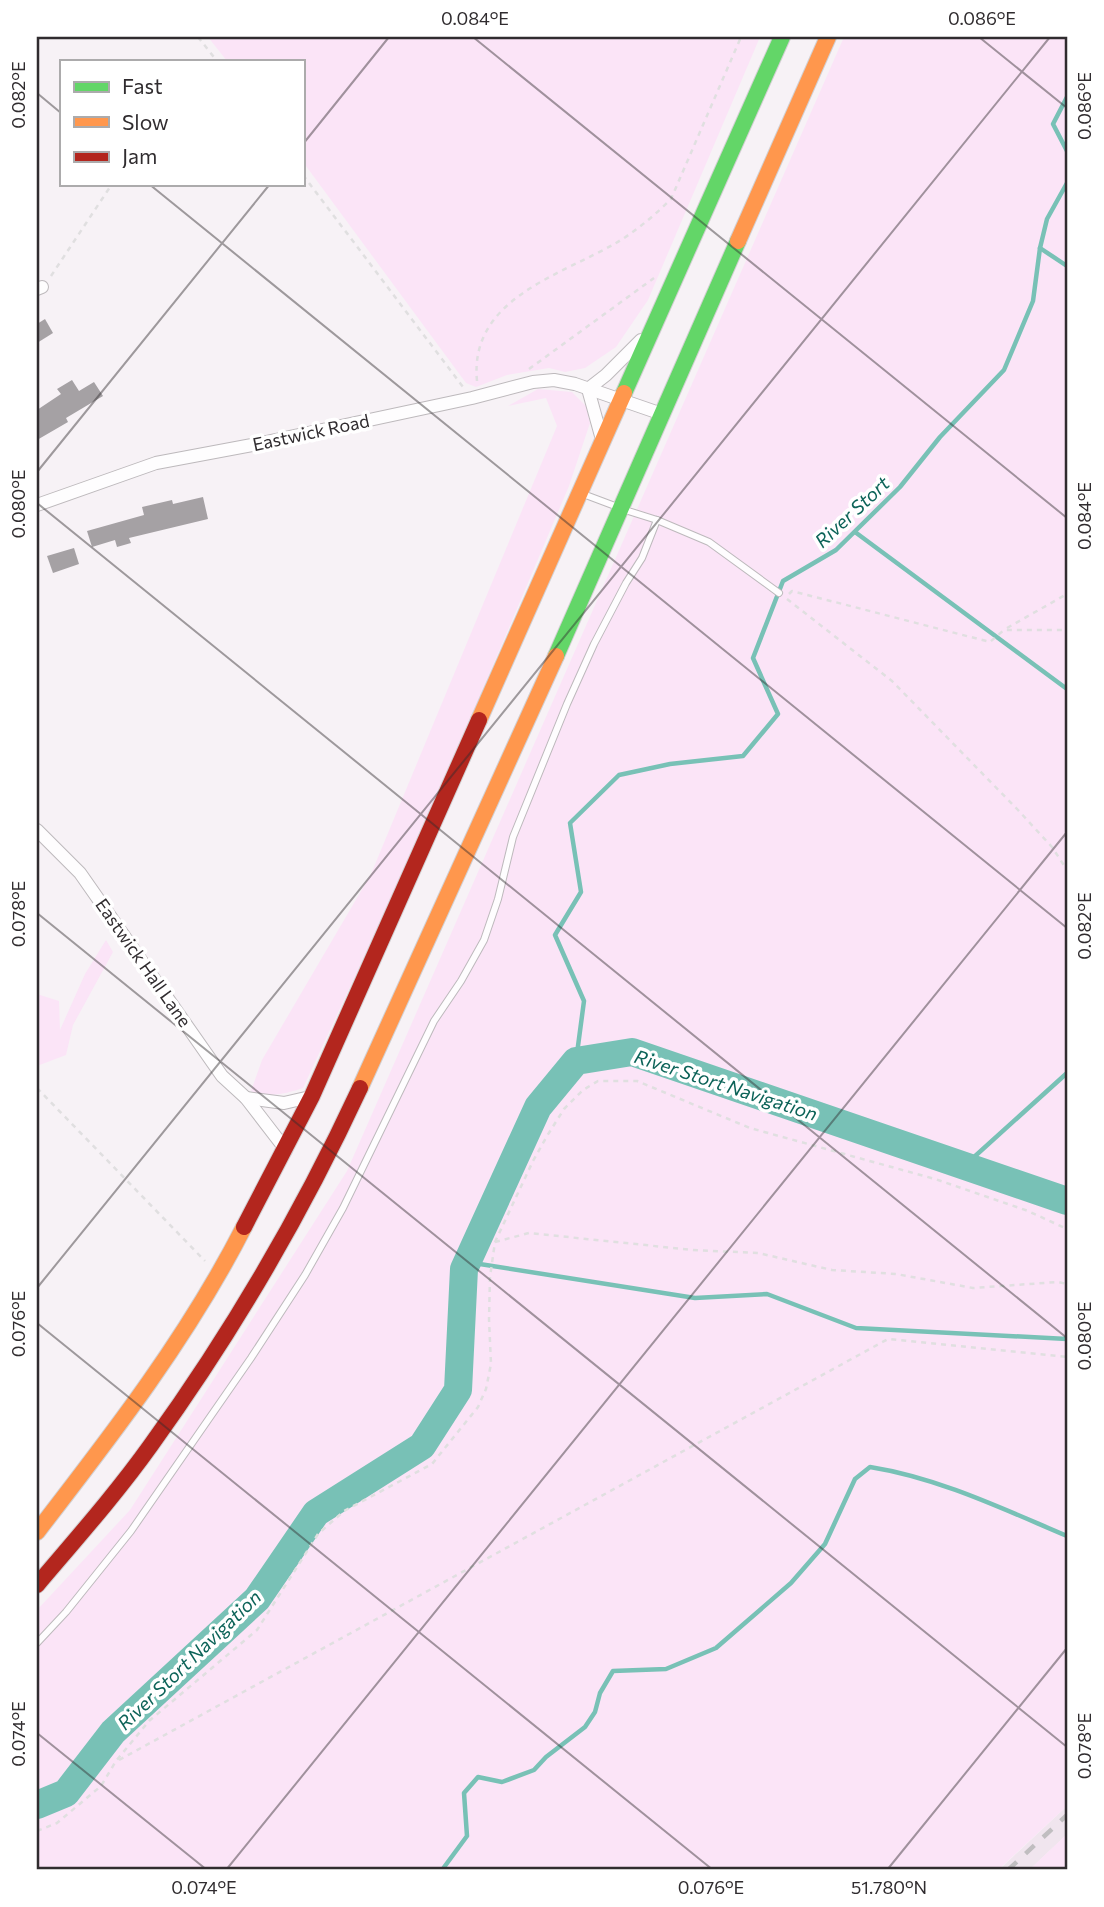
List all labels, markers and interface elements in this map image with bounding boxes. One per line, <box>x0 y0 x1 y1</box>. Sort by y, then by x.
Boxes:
text: 0.084°E <box>441 7 509 29</box>
text: 0.086°E <box>948 7 1016 29</box>
legend <box>60 60 304 186</box>
text: 0.082°E <box>7 61 29 129</box>
text: 0.086°E <box>1073 72 1095 140</box>
text: Fast <box>122 73 163 98</box>
text: Slow <box>122 109 169 134</box>
text: Jam <box>122 143 157 168</box>
street label: Eastwick Road <box>250 409 371 455</box>
text: 0.080°E <box>7 470 29 538</box>
water label: River Stort <box>810 470 895 552</box>
text: 0.084°E <box>1073 482 1095 550</box>
text: 0.078°E <box>7 881 29 947</box>
text: 0.082°E <box>1073 892 1095 960</box>
street label: Eastwick Hall Lane <box>91 894 196 1031</box>
water label: River Stort Navigation <box>632 1044 821 1125</box>
text: 0.076°E <box>7 1291 29 1357</box>
text: 0.080°E <box>1073 1302 1095 1370</box>
water label: River Stort Navigation <box>112 1585 265 1734</box>
text: 0.074°E <box>7 1701 29 1767</box>
text: 0.078°E <box>1073 1713 1095 1779</box>
text: 0.074°E <box>171 1876 237 1898</box>
text: 0.076°E <box>678 1876 744 1898</box>
text: 51.780°N <box>851 1876 927 1898</box>

